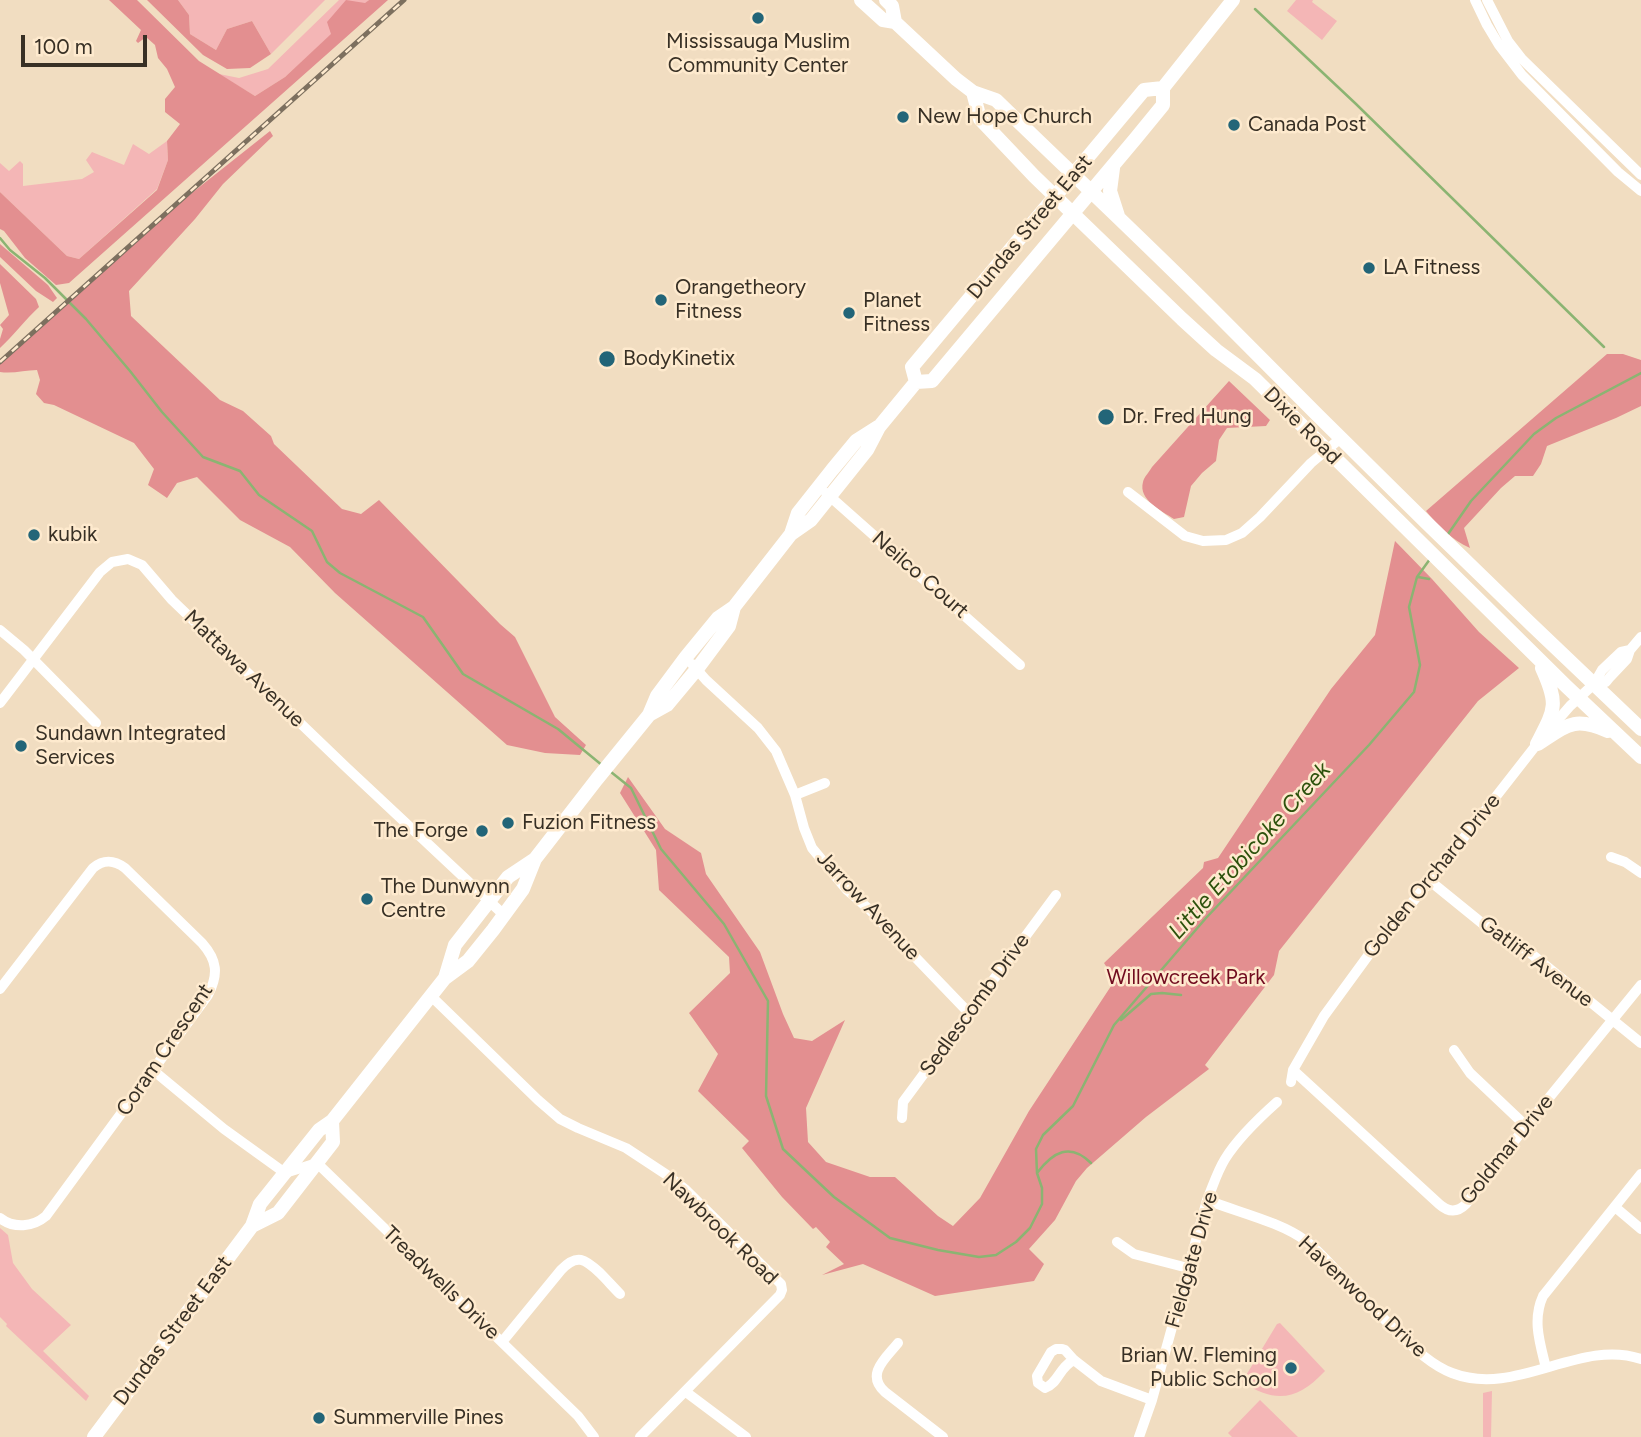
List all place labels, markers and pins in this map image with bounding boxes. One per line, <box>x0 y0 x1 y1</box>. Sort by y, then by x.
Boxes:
marker: Mississauga Muslim Community Center <box>750 10 766 26</box>
place label: Mississauga Muslim Community Center <box>666 29 850 79</box>
place label: New Hope Church <box>917 104 1092 130</box>
marker: New Hope Church <box>895 109 911 125</box>
place label: Canada Post <box>1248 112 1366 138</box>
marker: Canada Post <box>1226 117 1242 133</box>
place label: LA Fitness <box>1383 255 1480 281</box>
marker: LA Fitness <box>1361 260 1377 276</box>
place label: Orangetheory Fitness <box>675 275 806 325</box>
place label: Planet Fitness <box>863 288 930 338</box>
marker: Orangetheory Fitness <box>653 292 669 308</box>
marker: Planet Fitness <box>841 305 857 321</box>
place label: BodyKinetix <box>623 346 735 372</box>
marker: BodyKinetix <box>597 349 617 369</box>
place label: Dr. Fred Hung <box>1122 404 1252 430</box>
marker: Dr. Fred Hung <box>1096 407 1116 427</box>
place label: kubik <box>48 522 97 548</box>
marker: kubik <box>26 527 42 543</box>
place label: Sundawn Integrated Services <box>35 721 226 771</box>
marker: Sundawn Integrated Services <box>13 738 29 754</box>
place label: Fuzion Fitness <box>522 810 656 836</box>
marker: Fuzion Fitness <box>500 815 516 831</box>
place label: The Forge <box>374 818 468 844</box>
marker: The Forge <box>474 823 490 839</box>
place label: The Dunwynn Centre <box>381 874 510 924</box>
marker: The Dunwynn Centre <box>359 891 375 907</box>
place label: Brian W. Fleming Public School <box>1121 1343 1277 1393</box>
marker: Brian W. Fleming Public School <box>1283 1360 1299 1376</box>
place label: Summerville Pines <box>333 1405 504 1431</box>
marker: Summerville Pines <box>311 1410 327 1426</box>

